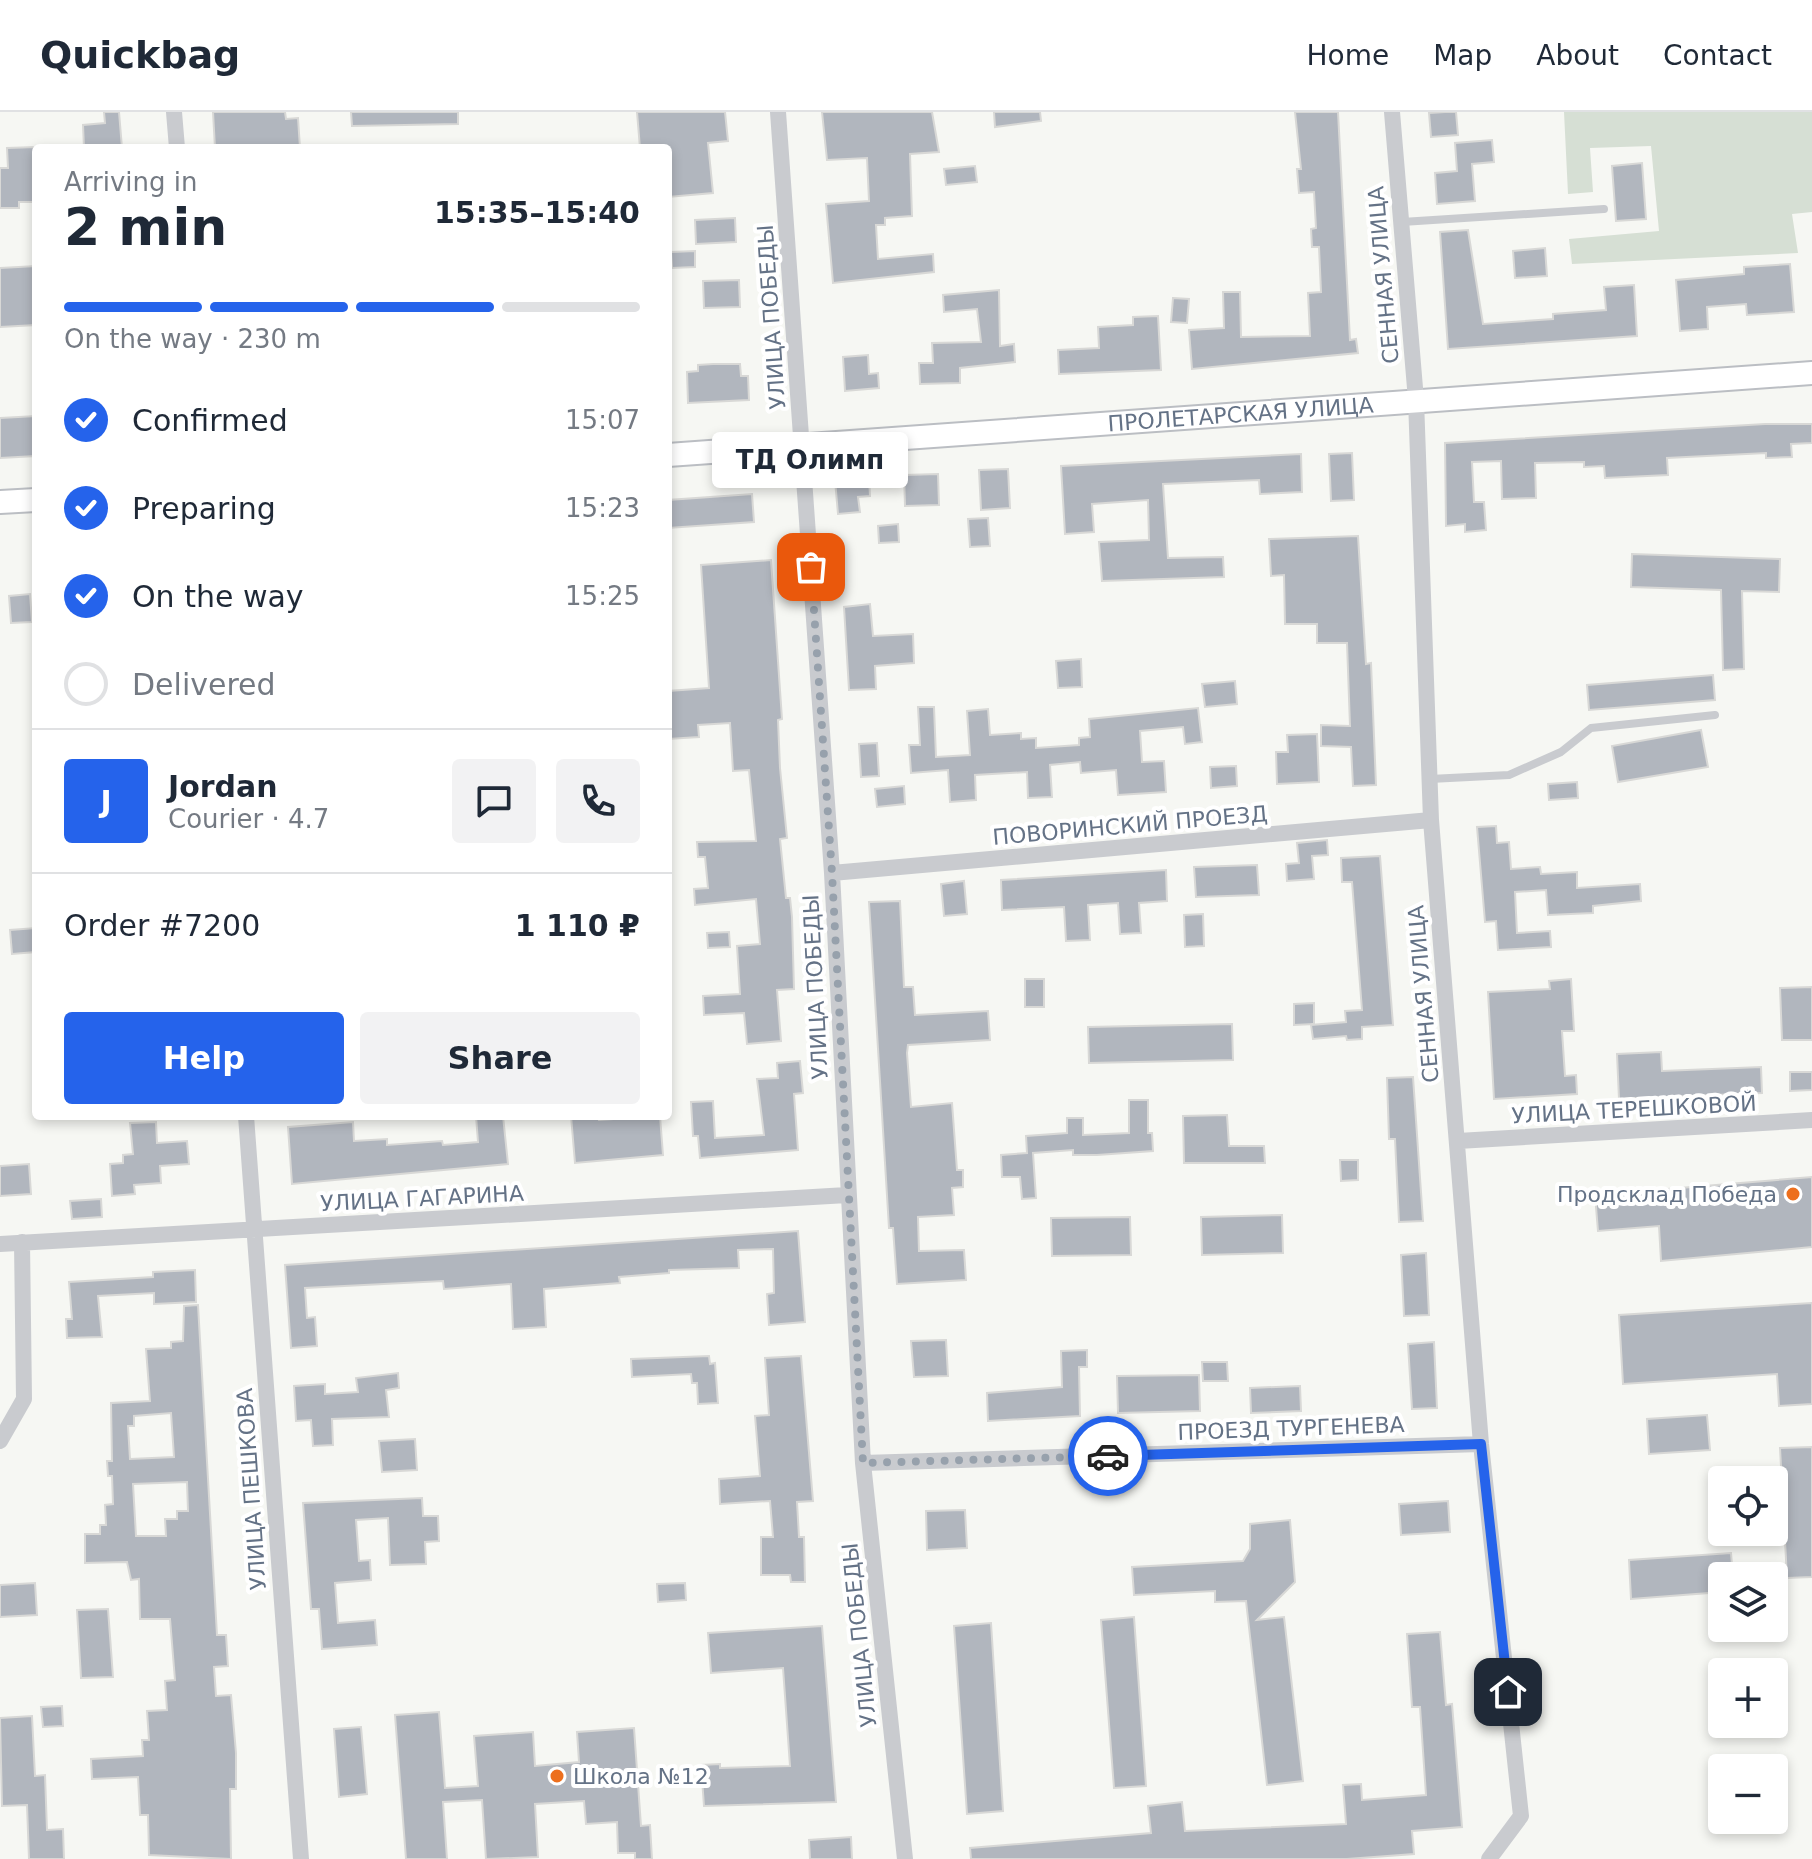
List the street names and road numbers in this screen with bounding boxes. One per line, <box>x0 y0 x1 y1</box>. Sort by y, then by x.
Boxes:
street label: СЕННАЯ УЛИЦА <box>1363 185 1404 365</box>
street label: УЛИЦА ПОБЕДЫ <box>753 224 790 410</box>
street label: ПРОЛЕТАРСКАЯ УЛИЦА <box>1107 392 1374 436</box>
street label: ПОВОРИНСКИЙ ПРОЕЗД <box>992 801 1268 850</box>
street label: УЛИЦА ПОБЕДЫ <box>798 894 833 1080</box>
street label: СЕННАЯ УЛИЦА <box>1403 904 1444 1084</box>
street label: УЛИЦА ТЕРЕШКОВОЙ <box>1511 1091 1757 1128</box>
street label: УЛИЦА ГАГАРИНА <box>320 1181 524 1216</box>
street label: УЛИЦА ПЕШКОВА <box>232 1387 271 1591</box>
street label: ПРОЕЗД ТУРГЕНЕВА <box>1177 1412 1405 1445</box>
street label: УЛИЦА ПОБЕДЫ <box>837 1542 882 1728</box>

